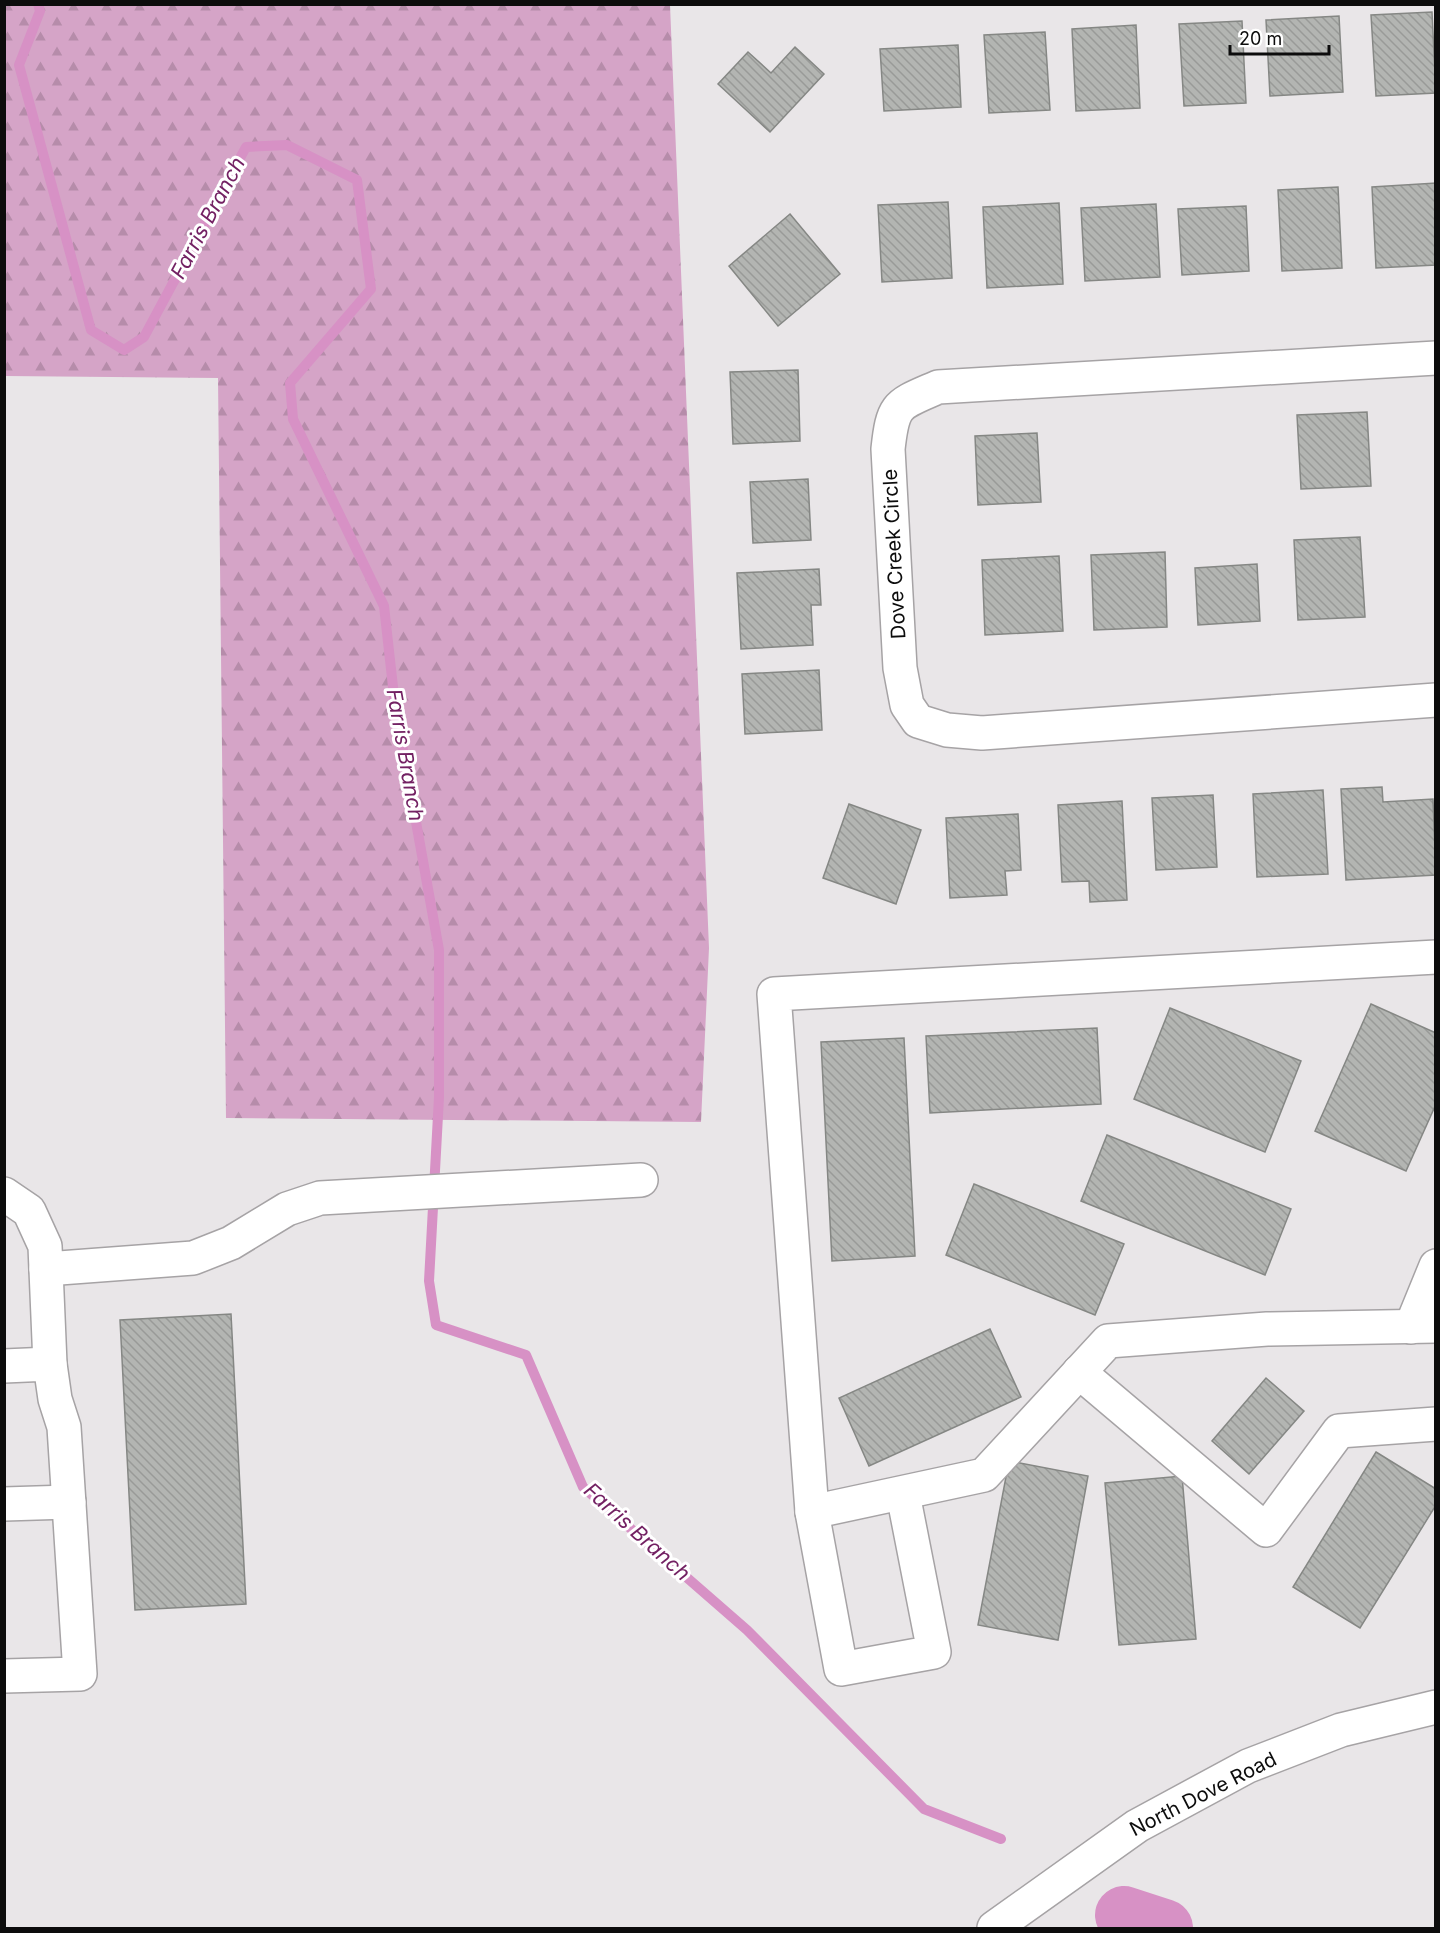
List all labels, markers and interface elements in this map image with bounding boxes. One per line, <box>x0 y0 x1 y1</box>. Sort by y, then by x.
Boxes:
scale bar <box>1230 18 1329 56</box>
text: 20 m <box>1239 28 1282 49</box>
water label: Farris Branch <box>165 153 250 283</box>
street label: Dove Creek Circle <box>878 468 910 640</box>
water label: Farris Branch <box>382 687 429 823</box>
water label: Farris Branch <box>579 1477 696 1586</box>
street label: North Dove Road <box>1126 1747 1280 1841</box>

